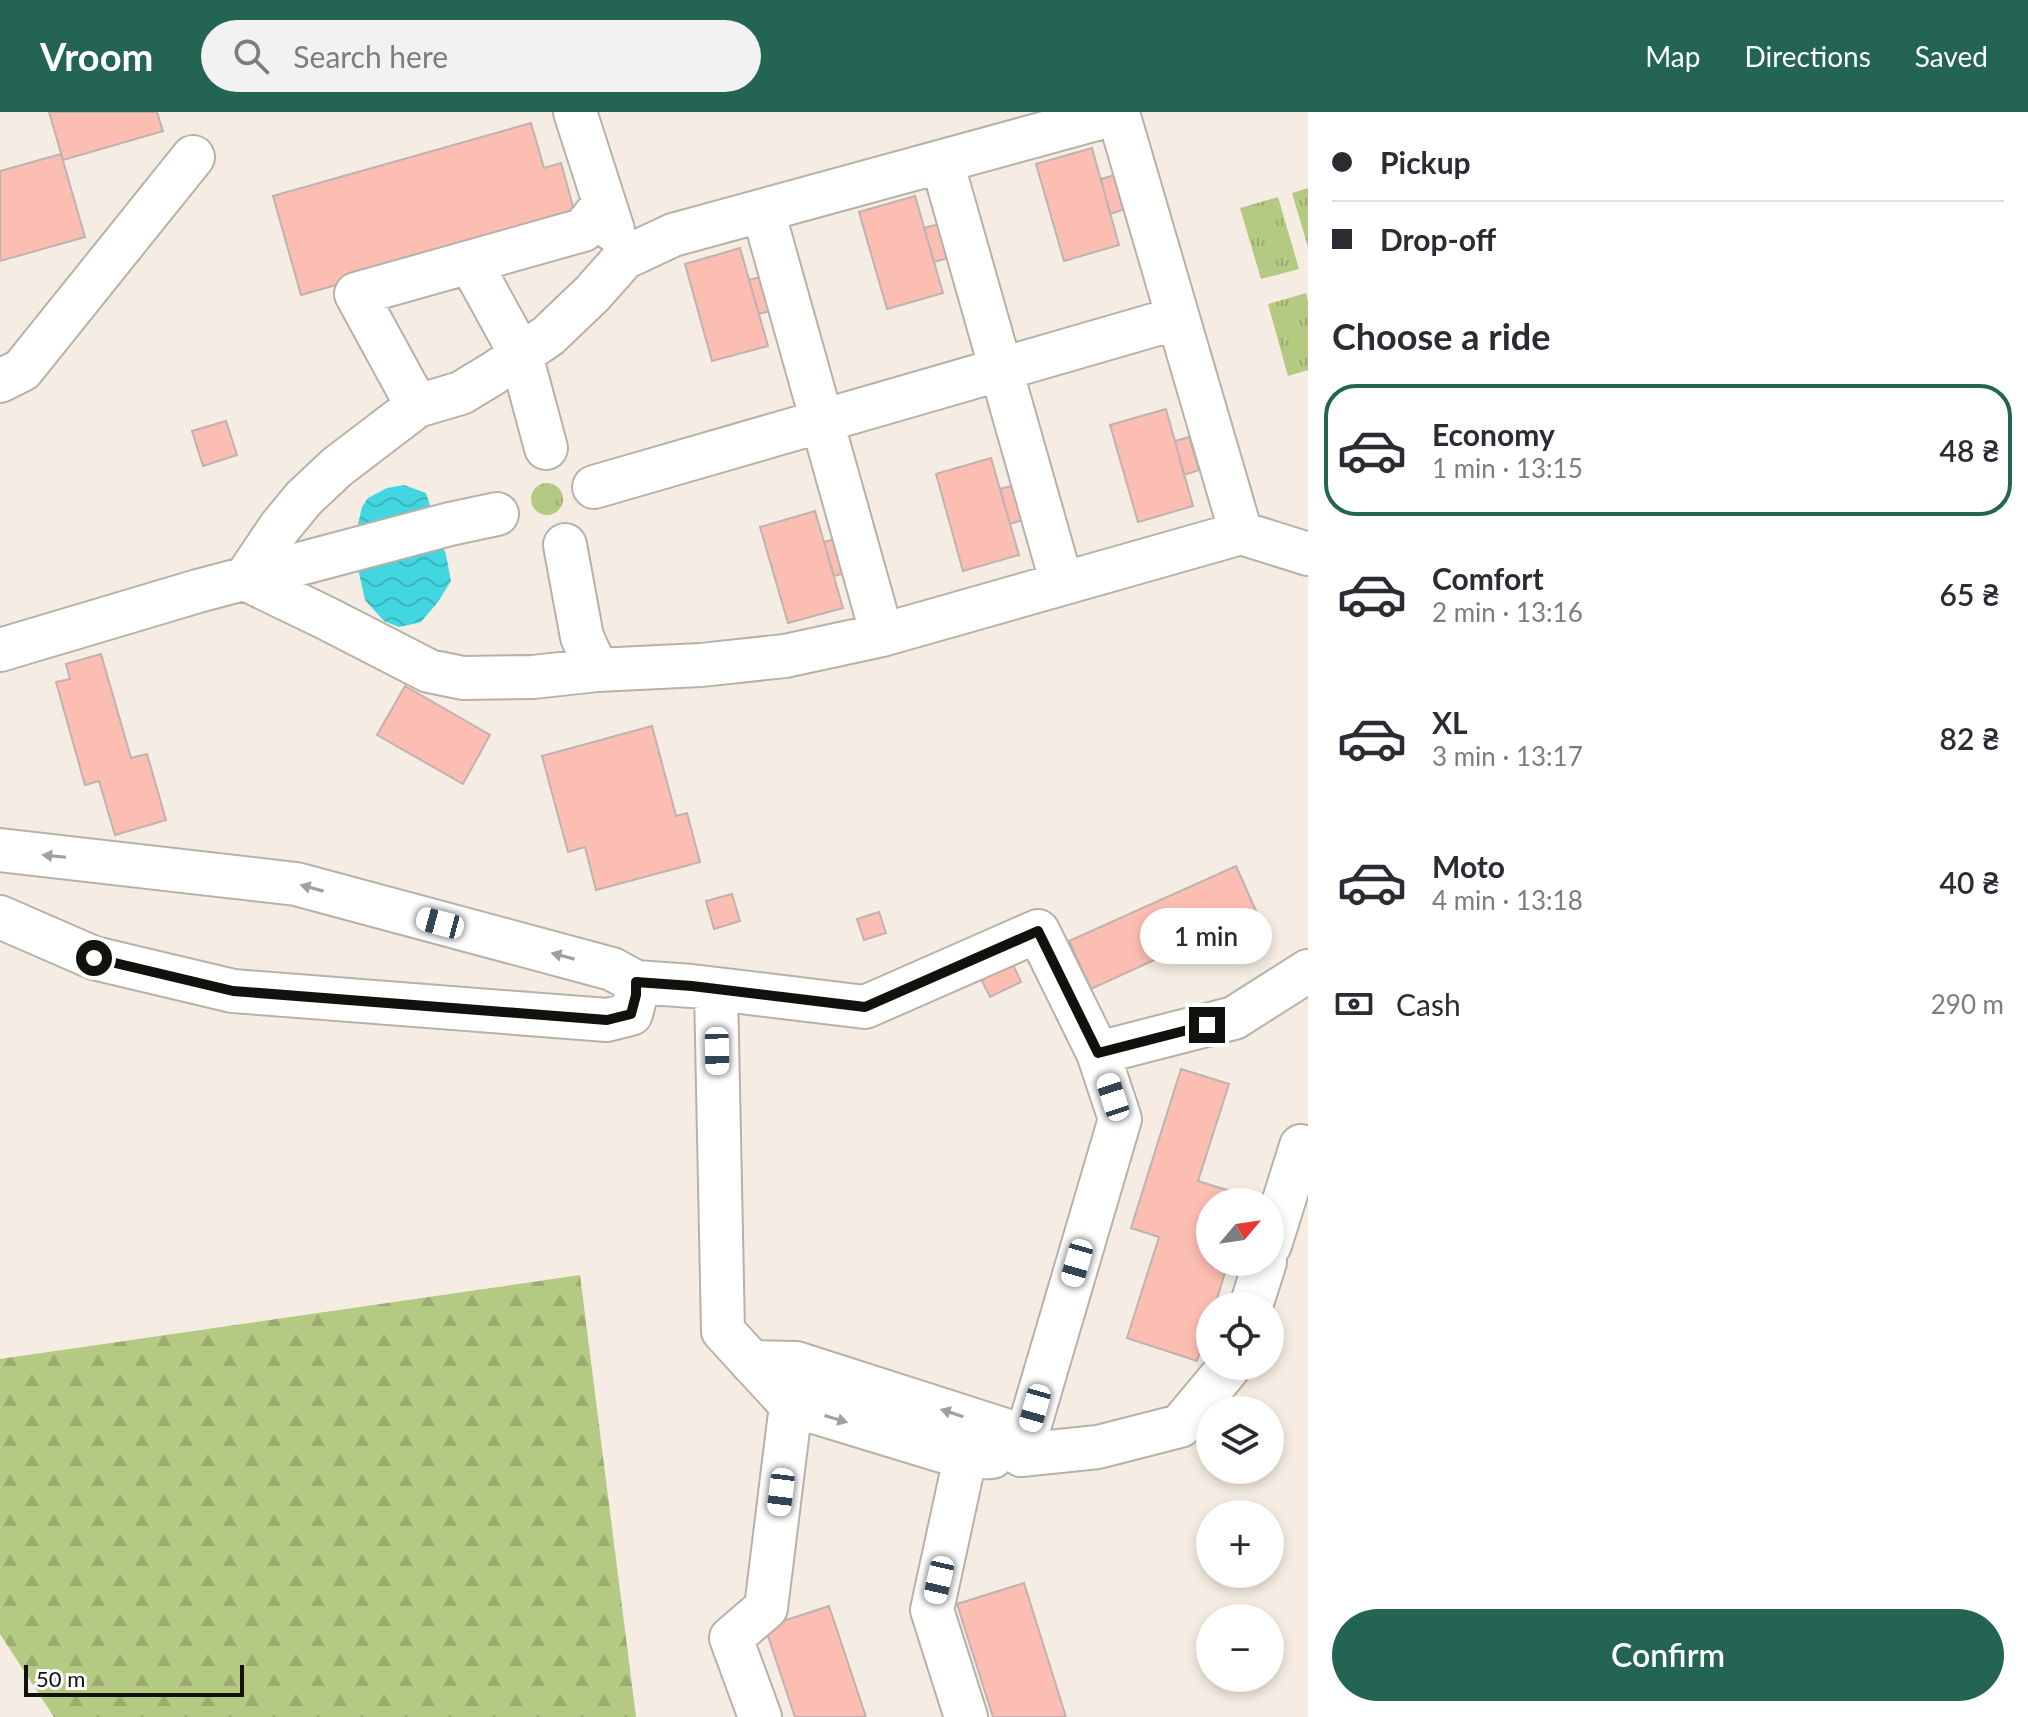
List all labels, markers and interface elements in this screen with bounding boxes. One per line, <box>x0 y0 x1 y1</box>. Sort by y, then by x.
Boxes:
search box <box>201 20 761 92</box>
text: Vroom <box>40 33 153 79</box>
icon: search <box>229 34 273 78</box>
text: Search here <box>293 38 448 74</box>
text: Map <box>1645 39 1700 73</box>
text: Directions <box>1744 39 1871 73</box>
text: Saved <box>1915 39 1988 73</box>
text: Pickup <box>1380 144 1471 180</box>
text: Drop-off <box>1380 221 1496 257</box>
text: Choose a ride <box>1332 314 1551 358</box>
icon: car <box>1336 414 1408 486</box>
text: Economy <box>1432 416 1555 452</box>
text: 48 ₴ <box>1940 432 2000 468</box>
text: 1 min · 13:15 <box>1432 452 1583 484</box>
icon: car <box>1336 558 1408 630</box>
text: Comfort <box>1432 560 1544 596</box>
text: 65 ₴ <box>1940 576 2000 612</box>
text: 2 min · 13:16 <box>1432 596 1583 628</box>
icon: car <box>1336 702 1408 774</box>
text: XL <box>1432 704 1468 740</box>
text: 82 ₴ <box>1940 720 2000 756</box>
text: 3 min · 13:17 <box>1432 740 1583 772</box>
icon: car <box>1336 846 1408 918</box>
text: Moto <box>1432 848 1505 884</box>
one-way arrow <box>41 850 66 863</box>
text: 40 ₴ <box>1940 864 2000 900</box>
one-way arrow <box>300 881 324 894</box>
text: 4 min · 13:18 <box>1432 884 1583 916</box>
car <box>414 905 466 941</box>
callout: 1 min <box>1141 909 1273 965</box>
text: 1 min <box>1174 920 1238 952</box>
route start <box>76 940 112 976</box>
one-way arrow <box>551 949 575 962</box>
icon: cash <box>1332 982 1376 1026</box>
text: Cash <box>1396 986 1461 1022</box>
text: 290 m <box>1931 988 2004 1020</box>
route end <box>1189 1007 1225 1043</box>
car <box>705 1027 729 1075</box>
car <box>1094 1070 1132 1124</box>
north arrow <box>1196 1188 1284 1276</box>
map controls <box>1196 1188 1284 1692</box>
car <box>1059 1237 1095 1289</box>
button: locate <box>1196 1292 1284 1380</box>
car <box>1017 1382 1053 1434</box>
button: layers <box>1196 1396 1284 1484</box>
one-way arrow <box>940 1406 964 1419</box>
one-way arrow <box>825 1413 849 1426</box>
car <box>766 1467 796 1517</box>
button: + <box>1196 1500 1284 1588</box>
car <box>922 1554 956 1606</box>
button: − <box>1196 1604 1284 1692</box>
button: Confirm <box>1332 1609 2004 1701</box>
scale bar <box>24 1661 244 1697</box>
text: 50 m <box>36 1665 85 1692</box>

